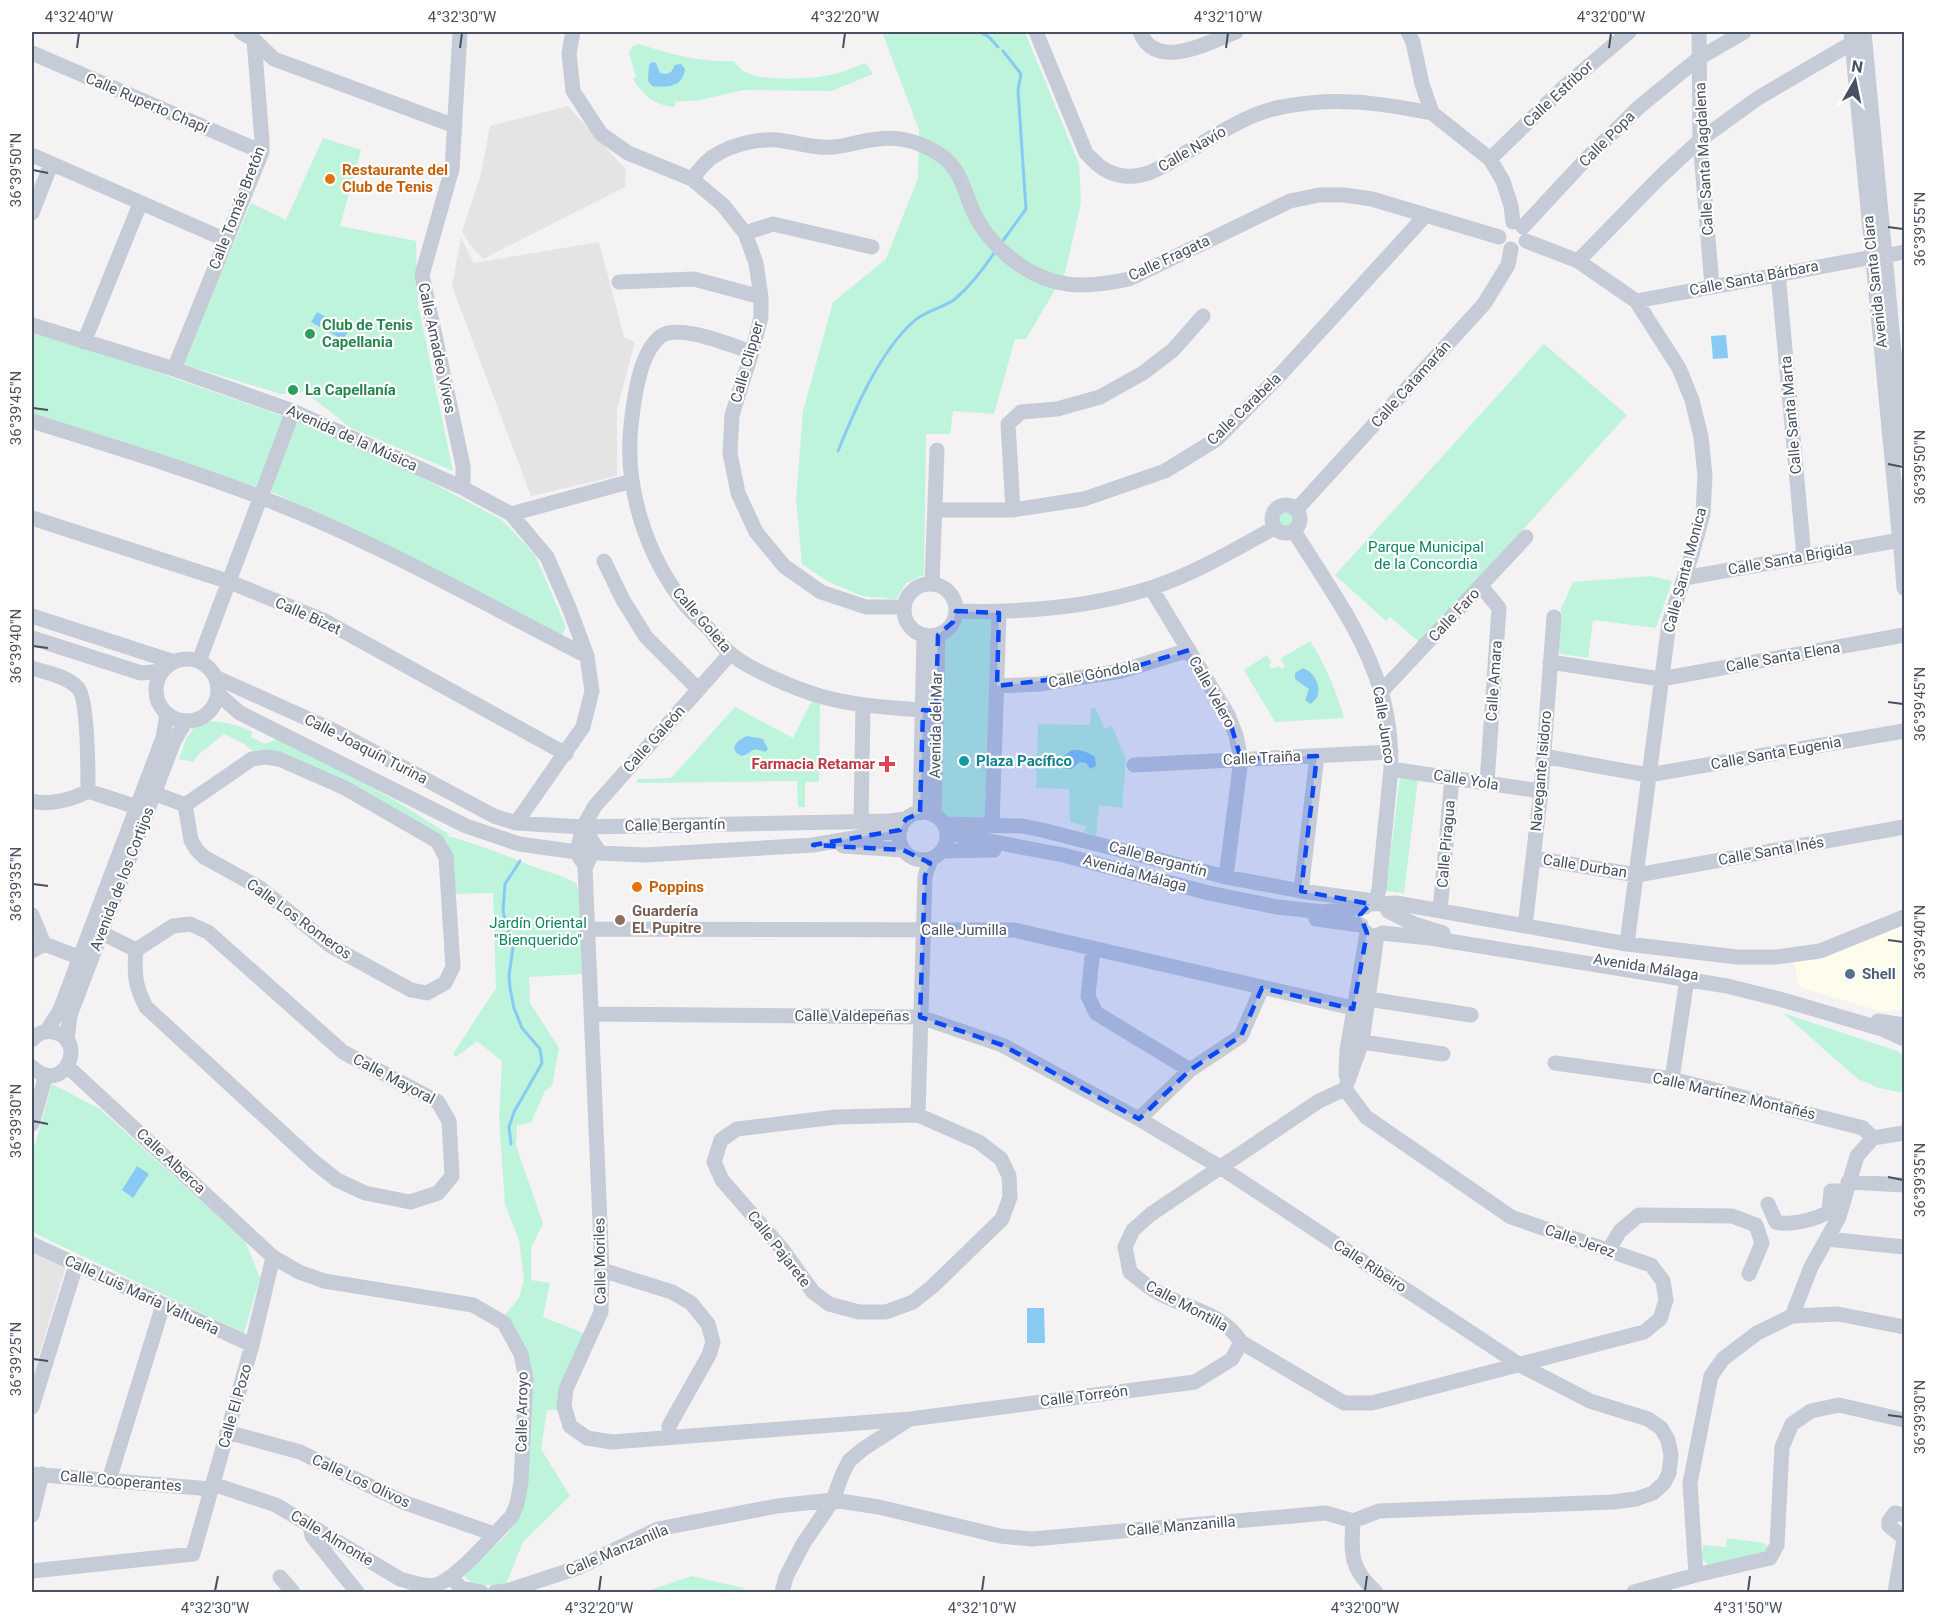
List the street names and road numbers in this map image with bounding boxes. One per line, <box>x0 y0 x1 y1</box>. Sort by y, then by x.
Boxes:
street label: Calle Estribor <box>1519 57 1597 131</box>
street label: Calle Ruperto Chapí <box>83 69 212 137</box>
street label: Calle Santa Magdalena <box>1691 82 1717 236</box>
street label: Calle Popa <box>1575 107 1639 171</box>
street label: Calle Navío <box>1155 122 1229 176</box>
street label: Calle Tomás Bretón <box>205 144 269 272</box>
street label: Avenida Santa Clara <box>1859 215 1891 349</box>
street label: Calle Fragata <box>1126 231 1212 285</box>
street label: Calle Santa Bárbara <box>1688 257 1820 299</box>
street label: Calle Amadeo Vives <box>414 281 460 415</box>
street label: Calle Clipper <box>727 319 767 405</box>
street label: Calle Catamarán <box>1367 337 1455 431</box>
street label: Calle Santa Marta <box>1777 355 1805 475</box>
street label: Calle Carabela <box>1203 369 1285 449</box>
street label: Avenida de la Música <box>284 401 420 475</box>
street label: Calle Santa Monica <box>1660 506 1710 634</box>
street label: Calle Santa Brigida <box>1726 539 1854 579</box>
street label: Calle Goleta <box>669 584 735 656</box>
street label: Calle Faro <box>1425 585 1483 645</box>
street label: Calle Bizet <box>272 594 344 639</box>
street label: Calle Santa Elena <box>1725 638 1841 676</box>
street label: Calle Amara <box>1482 640 1506 722</box>
street label: Calle Velero <box>1185 653 1239 731</box>
street label: Calle Góndola <box>1047 656 1141 692</box>
street label: Avenida del Mar <box>926 671 946 779</box>
street label: Calle Junco <box>1369 685 1399 765</box>
street label: Calle Galeón <box>619 702 689 776</box>
street label: Calle Joaquín Turina <box>301 710 431 788</box>
street label: Navegante Isidoro <box>1527 710 1555 832</box>
street label: Calle Santa Eugenia <box>1709 733 1843 773</box>
street label: Calle Traiña <box>1223 747 1301 769</box>
street label: Calle Yola <box>1432 766 1500 794</box>
street label: Calle Piragua <box>1433 799 1459 889</box>
street label: Avenida de los Cortijos <box>86 804 158 954</box>
street label: Calle Bergantín <box>624 815 726 835</box>
street label: Calle Santa Inés <box>1717 833 1825 869</box>
street label: Calle Bergantín <box>1107 837 1209 881</box>
street label: Calle Durban <box>1542 850 1628 882</box>
street label: Avenida Málaga <box>1081 851 1189 895</box>
street label: Calle Los Romeros <box>243 875 355 963</box>
street label: Calle Jumilla <box>921 921 1007 939</box>
street label: Avenida Málaga <box>1592 950 1700 984</box>
street label: Calle Valdepeñas <box>795 1007 909 1025</box>
street label: Calle Mayoral <box>350 1050 438 1108</box>
street label: Calle Martínez Montañés <box>1651 1068 1817 1124</box>
street label: Calle Alberca <box>133 1125 209 1197</box>
street label: Calle Pajarete <box>744 1207 814 1291</box>
street label: Calle Moriles <box>590 1218 610 1304</box>
street label: Calle Jerez <box>1542 1221 1618 1261</box>
street label: Calle Ribeiro <box>1330 1236 1410 1296</box>
street label: Calle Luis María Valtueña <box>62 1251 222 1339</box>
street label: Calle Montilla <box>1143 1277 1231 1335</box>
street label: Calle El Pozo <box>214 1362 256 1450</box>
street label: Calle Arroyo <box>512 1372 532 1452</box>
street label: Calle Torreón <box>1039 1382 1129 1410</box>
street label: Calle Los Olivos <box>309 1450 413 1512</box>
street label: Calle Cooperantes <box>59 1467 183 1495</box>
street label: Calle Almonte <box>287 1506 377 1570</box>
street label: Calle Manzanilla <box>1126 1512 1236 1540</box>
street label: Calle Manzanilla <box>563 1520 671 1580</box>

